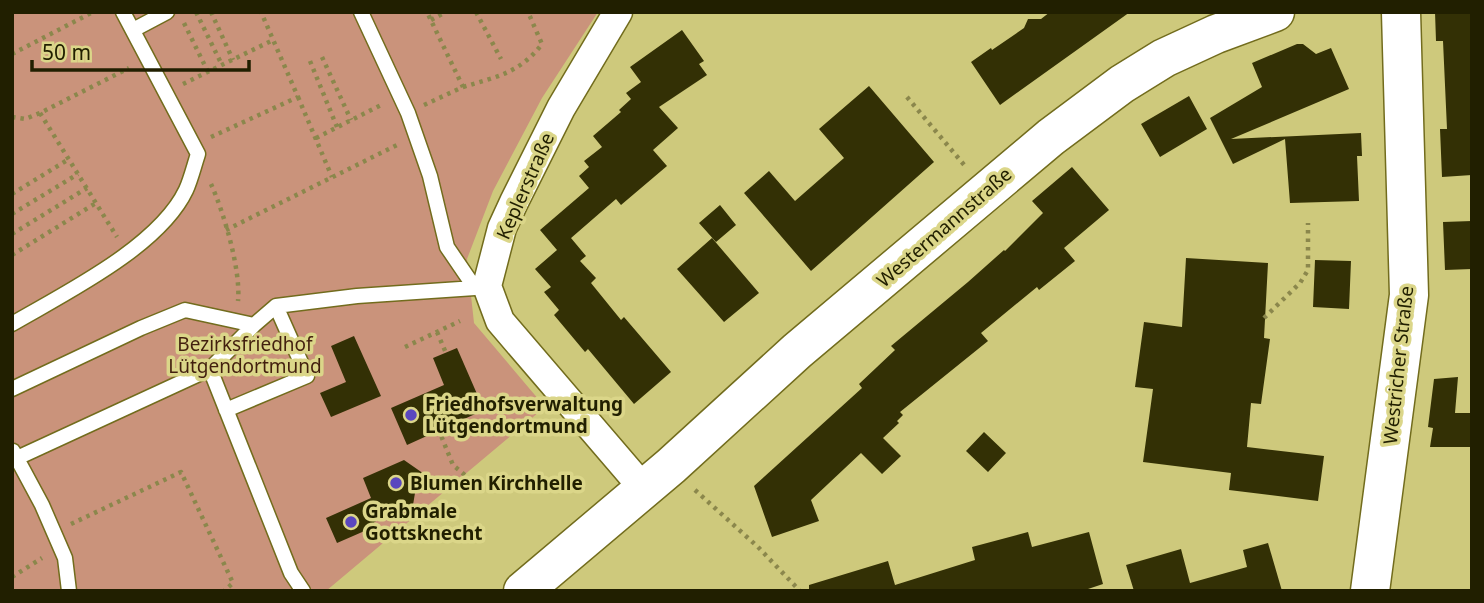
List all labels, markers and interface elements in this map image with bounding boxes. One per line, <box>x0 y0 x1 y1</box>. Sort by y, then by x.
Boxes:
scale bar <box>32 28 248 72</box>
text: 50 m <box>42 38 91 66</box>
street label: Keplerstraße <box>490 128 560 244</box>
street label: Westermannstraße <box>871 161 1017 293</box>
street label: Westricher Straße <box>1377 284 1419 446</box>
park label: Bezirksfriedhof Lütgendortmund <box>168 331 322 379</box>
place label: Friedhofsverwaltung Lütgendortmund <box>425 391 623 439</box>
marker: Friedhofsverwaltung Lütgendortmund <box>403 407 419 423</box>
place label: Blumen Kirchhelle <box>410 470 583 496</box>
marker: Blumen Kirchhelle <box>388 475 404 491</box>
place label: Grabmale Gottsknecht <box>365 498 483 546</box>
marker: Grabmale Gottsknecht <box>343 514 359 530</box>

